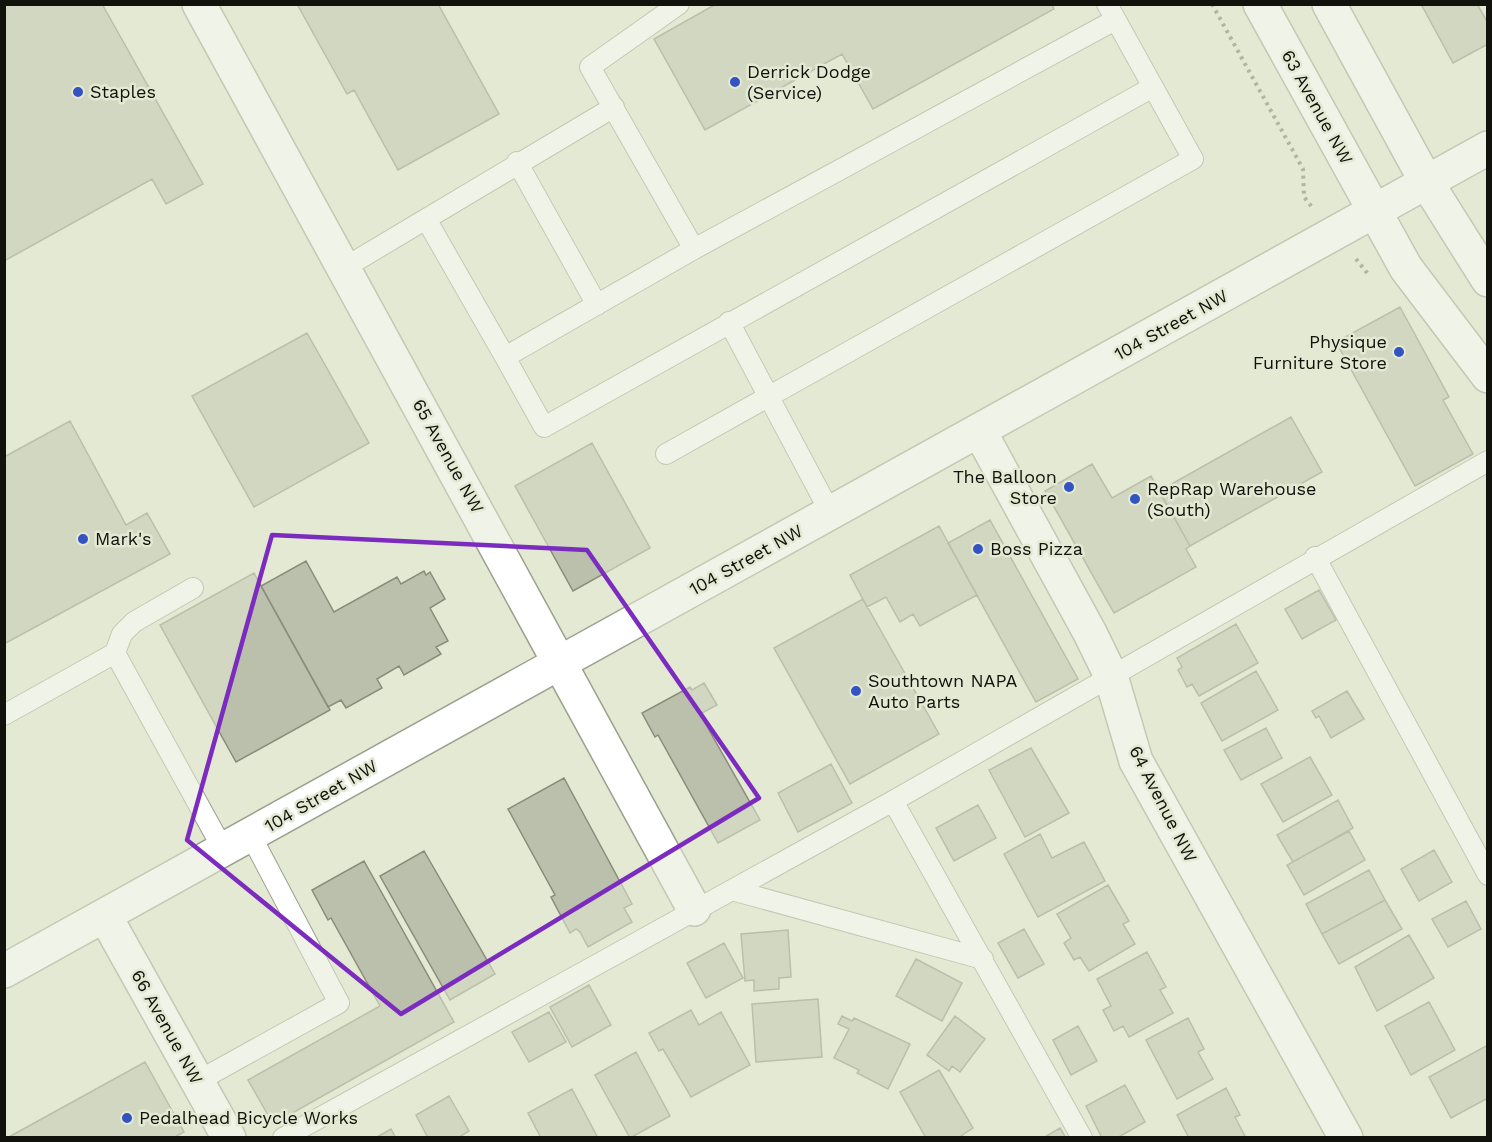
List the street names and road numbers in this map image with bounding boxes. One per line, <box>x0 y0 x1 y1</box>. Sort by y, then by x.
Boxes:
street label: 63 Avenue NW <box>1277 46 1357 167</box>
street label: 104 Street NW <box>1110 285 1231 364</box>
street label: 65 Avenue NW <box>408 395 488 516</box>
street label: 104 Street NW <box>685 520 806 599</box>
street label: 64 Avenue NW <box>1125 742 1202 865</box>
street label: 104 Street NW <box>261 755 381 836</box>
street label: 66 Avenue NW <box>127 966 208 1088</box>

